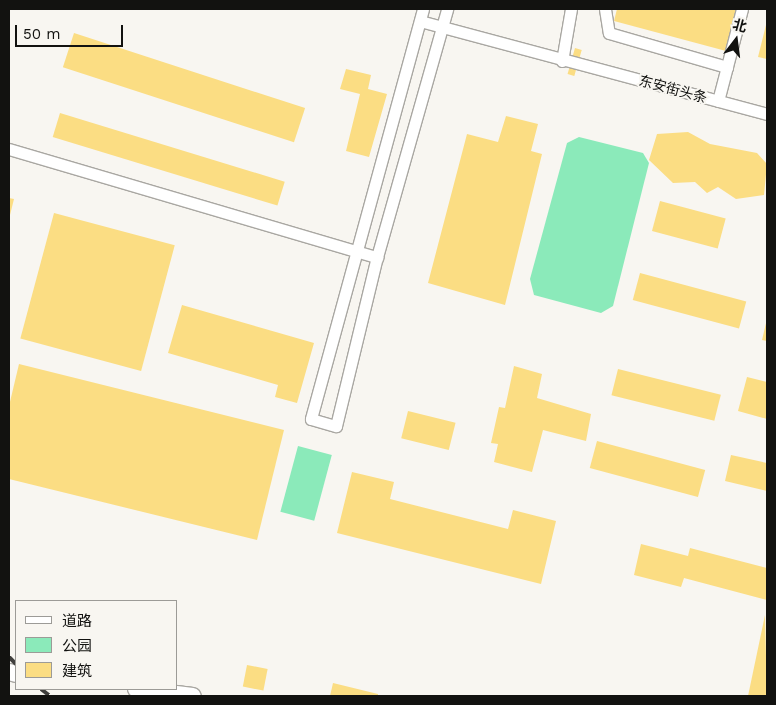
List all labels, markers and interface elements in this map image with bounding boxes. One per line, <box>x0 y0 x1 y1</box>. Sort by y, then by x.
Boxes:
scale bar <box>18 15 125 47</box>
north arrow <box>711 15 761 65</box>
text: 北 <box>731 16 749 35</box>
text: 50 m <box>23 25 60 43</box>
street label: 东安街头条 <box>637 72 709 106</box>
legend <box>15 600 178 690</box>
text: 道路 <box>62 612 92 630</box>
text: 公园 <box>62 637 92 655</box>
text: 建筑 <box>62 662 92 680</box>

